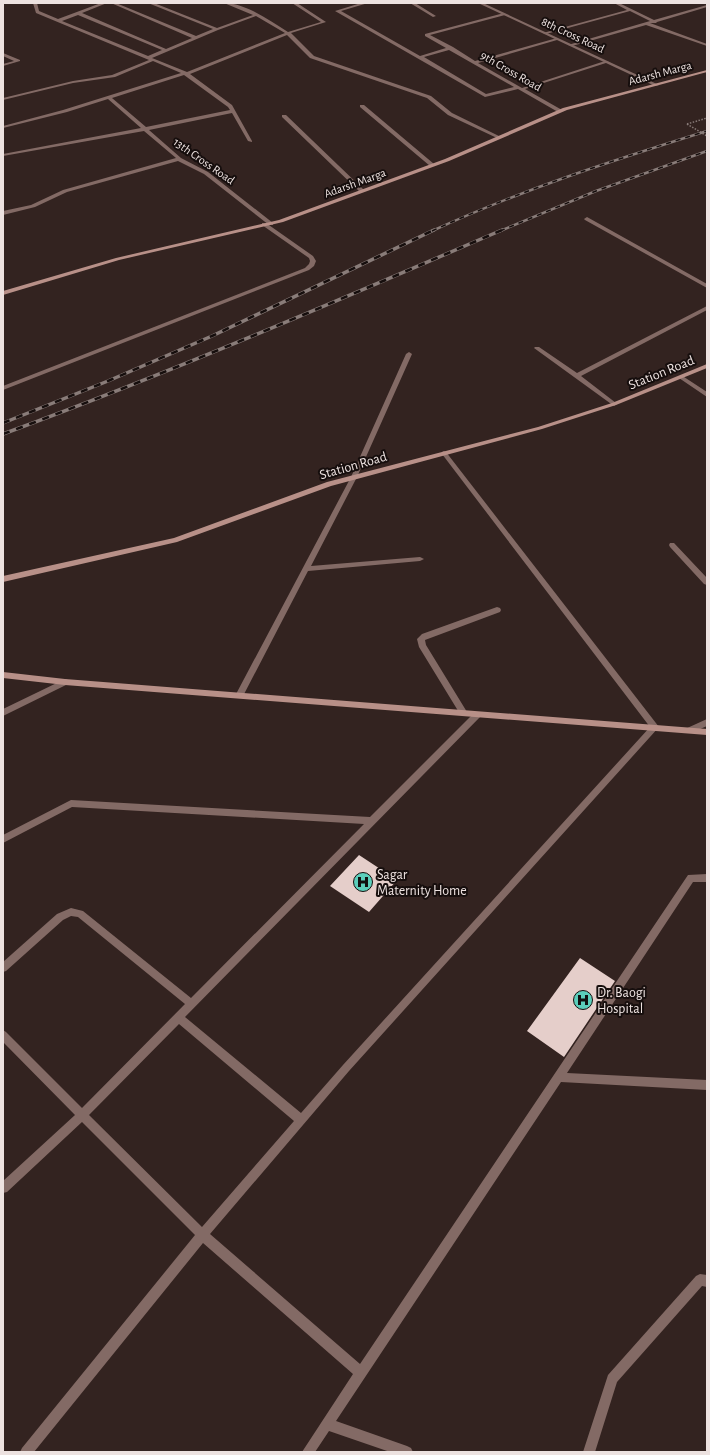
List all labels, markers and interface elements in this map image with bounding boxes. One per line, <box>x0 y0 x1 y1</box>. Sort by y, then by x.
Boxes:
street label: 8th Cross Road <box>540 15 606 55</box>
street label: 9th Cross Road <box>478 49 544 93</box>
street label: Adarsh Marga <box>627 59 693 87</box>
street label: 13th Cross Road <box>171 136 237 186</box>
street label: Adarsh Marga <box>323 166 388 200</box>
street label: Station Road <box>627 353 696 392</box>
street label: Station Road <box>318 450 389 482</box>
place label: Sagar Maternity Home <box>377 868 467 898</box>
hospital icon: Sagar Maternity Home <box>352 871 374 893</box>
place label: Dr. Baogi Hospital <box>597 986 646 1016</box>
hospital icon: Dr. Baogi Hospital <box>572 989 594 1011</box>

